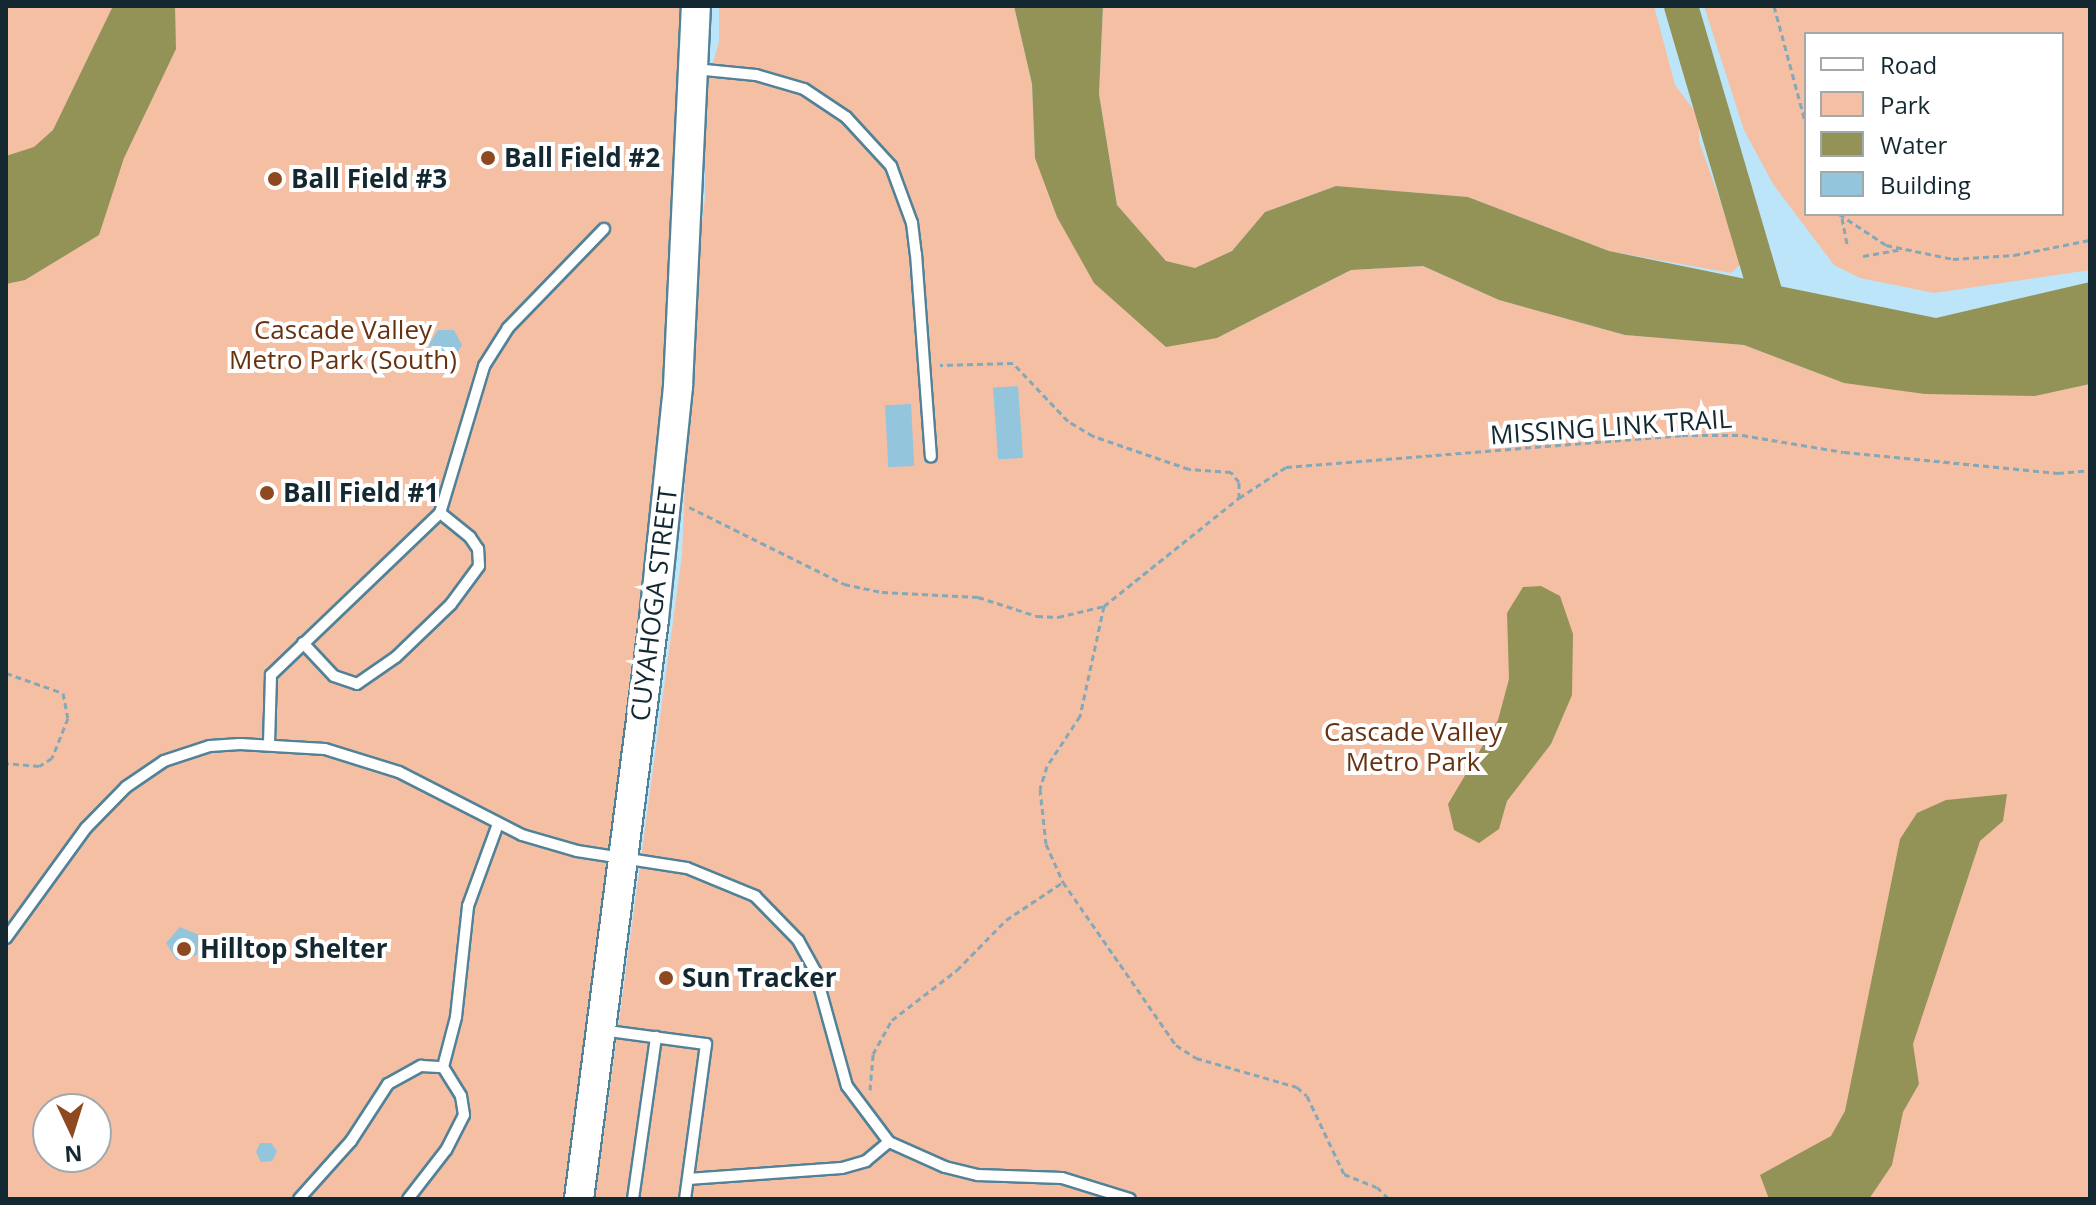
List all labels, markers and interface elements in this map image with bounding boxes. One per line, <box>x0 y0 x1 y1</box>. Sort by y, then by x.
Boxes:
legend <box>1804 32 2064 216</box>
text: Road <box>1880 48 1937 81</box>
text: Park <box>1880 88 1930 121</box>
text: Water <box>1880 128 1947 161</box>
place label: Ball Field #2 <box>504 142 660 174</box>
marker: Ball Field #2 <box>479 149 497 167</box>
place label: Ball Field #3 <box>291 163 447 195</box>
text: Building <box>1880 168 1971 201</box>
marker: Ball Field #3 <box>266 170 284 188</box>
park label: Cascade Valley Metro Park (South) <box>229 314 457 376</box>
street label: MISSING LINK TRAIL <box>1489 403 1733 451</box>
place label: Ball Field #1 <box>283 477 439 509</box>
marker: Ball Field #1 <box>258 484 276 502</box>
street label: CUYAHOGA STREET <box>624 485 684 723</box>
park label: Cascade Valley Metro Park <box>1324 716 1502 778</box>
place label: Hilltop Shelter <box>200 933 387 965</box>
marker: Hilltop Shelter <box>175 940 193 958</box>
place label: Sun Tracker <box>682 962 836 994</box>
marker: Sun Tracker <box>657 969 675 987</box>
north arrow <box>32 1093 112 1173</box>
text: N <box>64 1139 84 1171</box>

